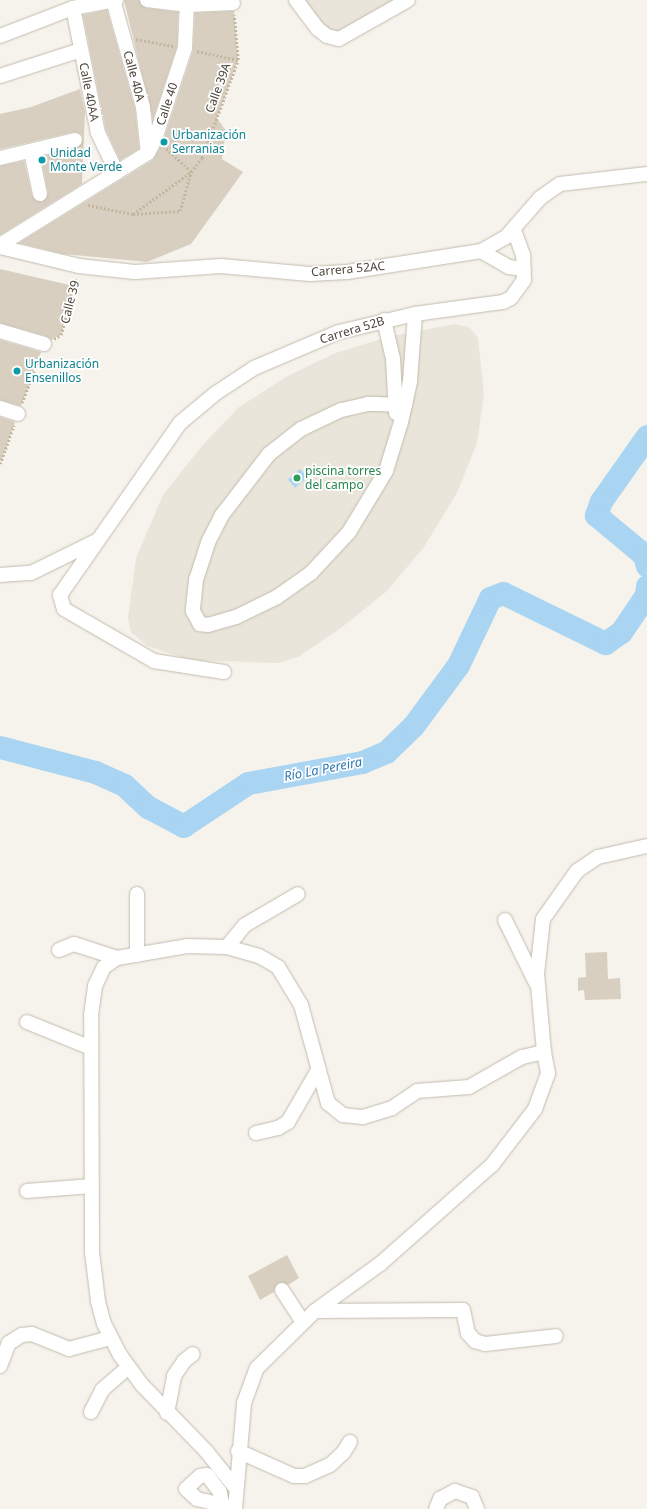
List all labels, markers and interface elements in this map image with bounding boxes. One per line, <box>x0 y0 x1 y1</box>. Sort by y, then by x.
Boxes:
street label: Calle 40A <box>120 49 148 103</box>
street label: Calle 40AA <box>76 61 102 123</box>
street label: Calle 39A <box>202 61 234 115</box>
street label: Calle 40 <box>153 81 181 127</box>
place label: Urbanización Serranias <box>172 128 246 156</box>
marker: Urbanización Serranias <box>159 137 169 147</box>
place label: Unidad Monte Verde <box>50 146 122 174</box>
marker: Unidad Monte Verde <box>37 155 47 165</box>
street label: Carrera 52AC <box>310 259 386 279</box>
street label: Calle 39 <box>58 279 82 325</box>
street label: Carrera 52B <box>318 313 386 347</box>
place label: Urbanización Ensenillos <box>25 357 99 385</box>
marker: Urbanización Ensenillos <box>12 366 22 376</box>
place label: piscina torres del campo <box>305 464 381 492</box>
marker: piscina torres del campo <box>292 473 302 483</box>
water label: Río La Pereira <box>283 754 363 784</box>

